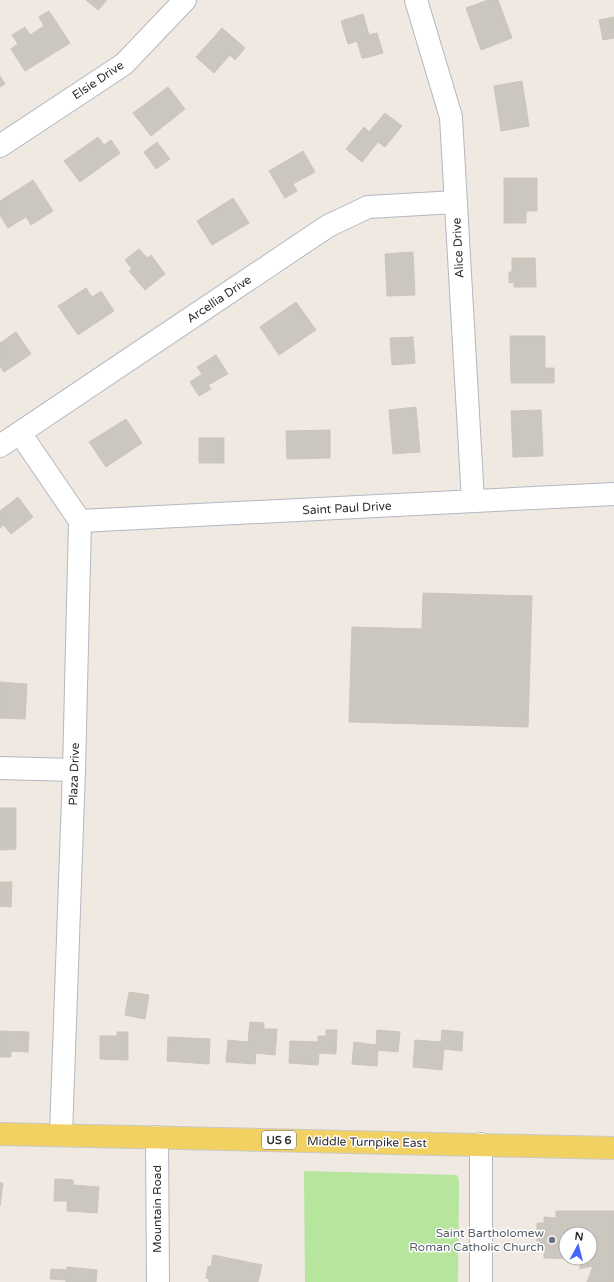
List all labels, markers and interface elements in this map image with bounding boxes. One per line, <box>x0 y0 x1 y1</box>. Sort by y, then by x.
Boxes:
street label: Elsie Drive <box>70 58 126 102</box>
street label: Alice Drive <box>449 217 467 279</box>
street label: Arcellia Drive <box>184 272 254 326</box>
street label: Saint Paul Drive <box>302 499 392 517</box>
street label: Plaza Drive <box>66 742 82 806</box>
road number: US 6 <box>262 1131 296 1149</box>
street label: Middle Turnpike East <box>307 1134 427 1150</box>
street label: Mountain Road <box>150 1165 164 1253</box>
place label: Saint Bartholomew Roman Catholic Church <box>409 1226 544 1254</box>
north arrow <box>558 1226 598 1266</box>
text: N <box>574 1230 584 1244</box>
marker: Saint Bartholomew Roman Catholic Church <box>547 1235 557 1245</box>

